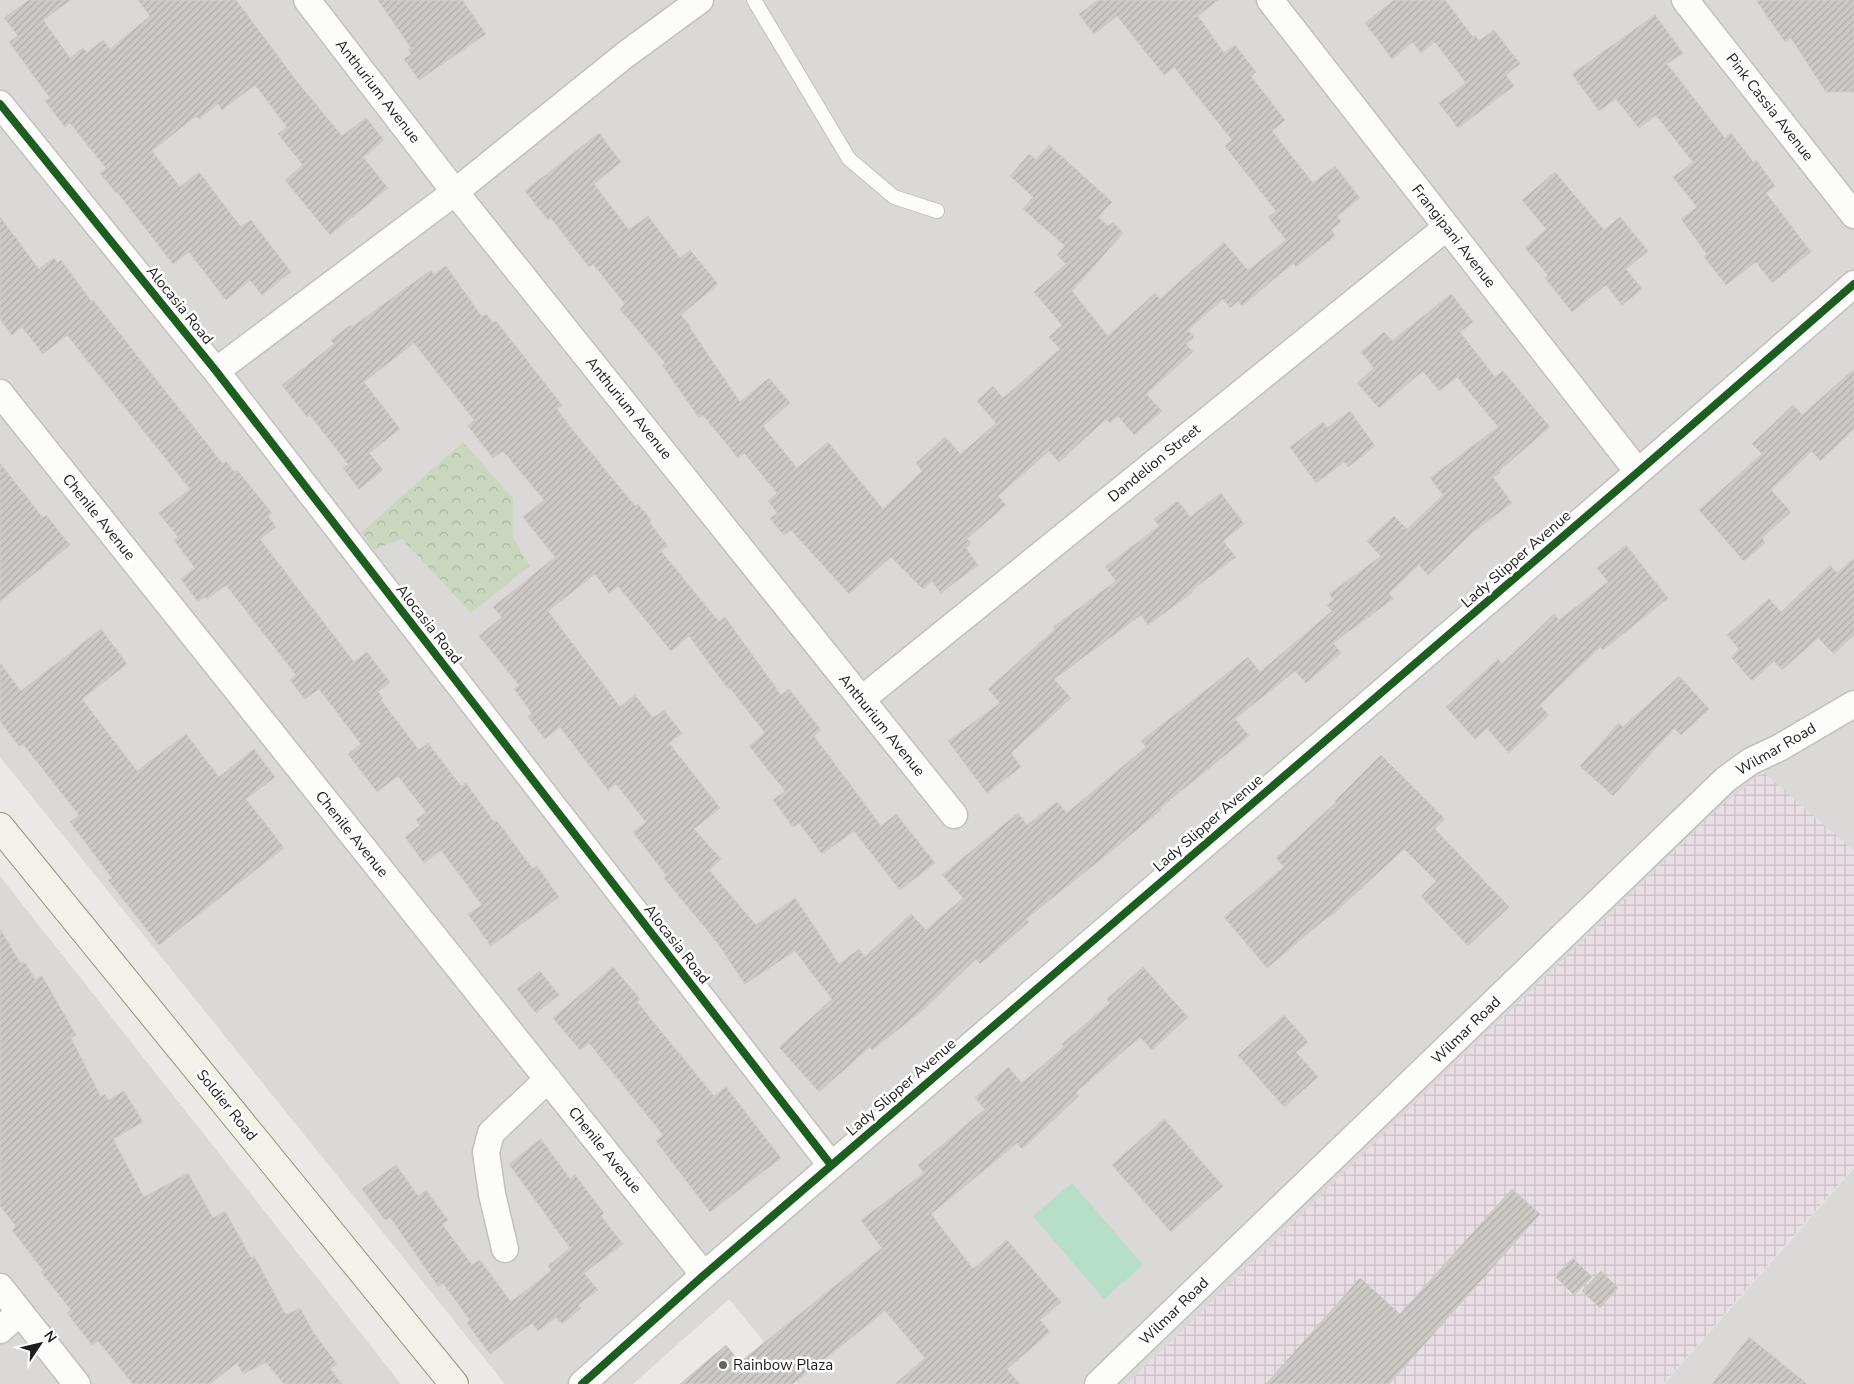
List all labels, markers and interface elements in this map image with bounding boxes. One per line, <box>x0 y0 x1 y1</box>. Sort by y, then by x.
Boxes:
street label: Anthurium Avenue <box>331 35 425 147</box>
street label: Pink Cassia Avenue <box>1722 49 1818 165</box>
street label: Frangipani Avenue <box>1407 180 1501 292</box>
street label: Alocasia Road <box>142 261 218 349</box>
street label: Anthurium Avenue <box>581 352 677 464</box>
street label: Dandelion Street <box>1103 419 1205 507</box>
street label: Chenile Avenue <box>58 470 140 564</box>
street label: Lady Slipper Avenue <box>1457 506 1575 612</box>
street label: Alocasia Road <box>392 580 466 668</box>
street label: Anthurium Avenue <box>834 669 930 781</box>
street label: Wilmar Road <box>1732 718 1820 780</box>
street label: Lady Slipper Avenue <box>1149 770 1267 876</box>
street label: Chenile Avenue <box>311 787 393 881</box>
street label: Alocasia Road <box>640 900 714 988</box>
street label: Wilmar Road <box>1427 992 1505 1068</box>
street label: Lady Slipper Avenue <box>842 1034 960 1140</box>
street label: Soldier Road <box>192 1065 262 1145</box>
street label: Chenile Avenue <box>564 1103 646 1197</box>
street label: Wilmar Road <box>1135 1273 1213 1349</box>
north arrow <box>15 1319 65 1369</box>
text: N <box>39 1327 61 1347</box>
place label: Rainbow Plaza <box>733 1355 833 1375</box>
marker: Rainbow Plaza <box>717 1359 729 1371</box>

